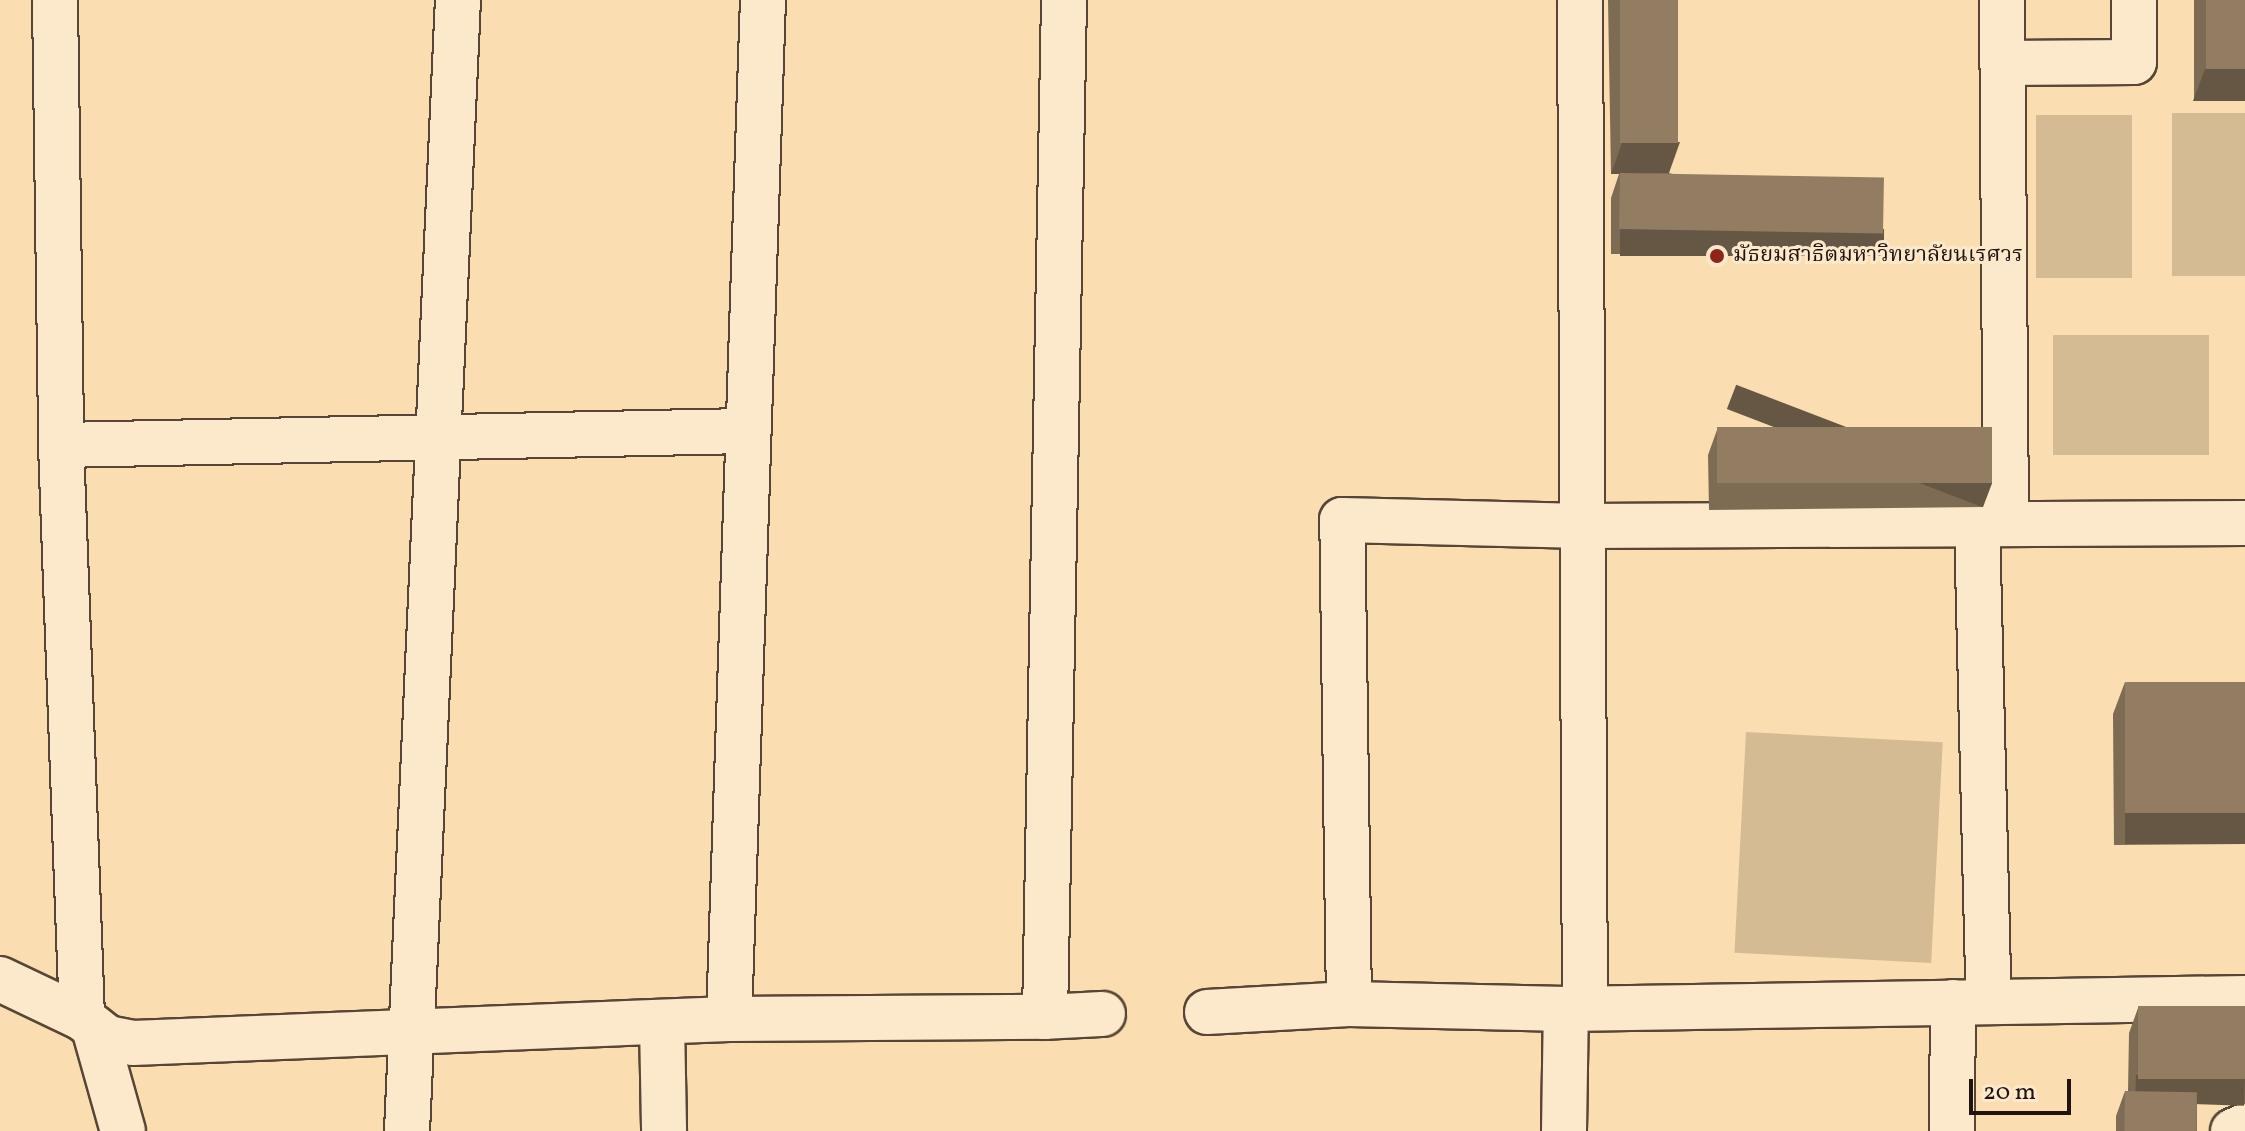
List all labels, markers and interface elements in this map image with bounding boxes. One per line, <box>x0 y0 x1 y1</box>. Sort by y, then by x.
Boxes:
place label: มัธยมสาธิตมหาวิทยาลัยนเรศวร <box>1733 243 2023 269</box>
marker: มัธยมสาธิตมหาวิทยาลัยนเรศวร <box>1708 247 1726 265</box>
scale bar <box>1973 1063 2075 1113</box>
text: 20 m <box>1983 1076 2036 1110</box>

